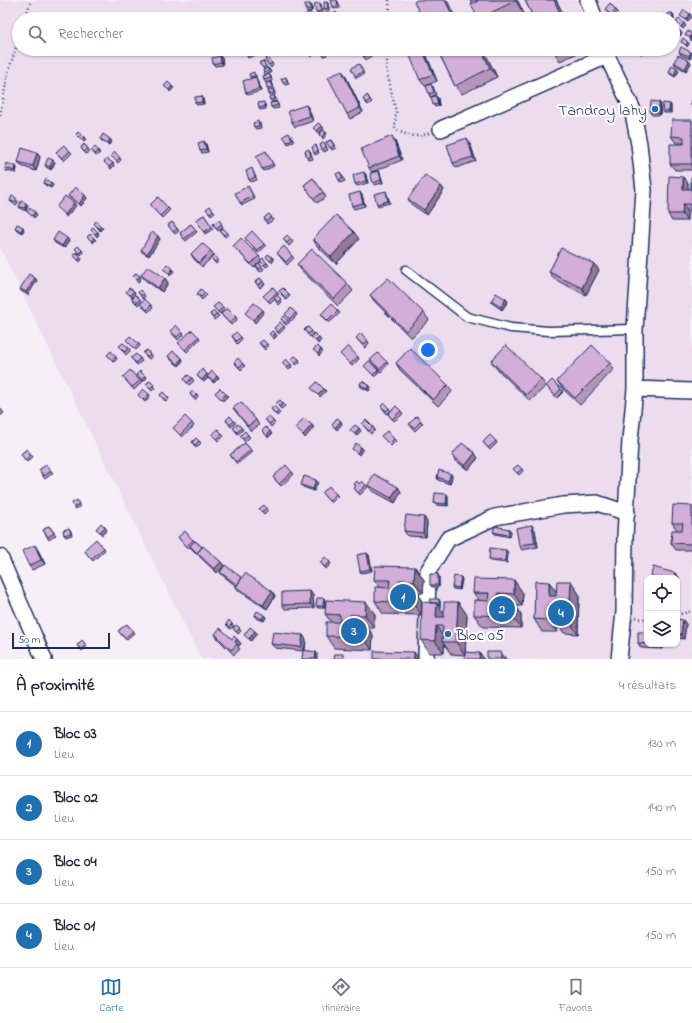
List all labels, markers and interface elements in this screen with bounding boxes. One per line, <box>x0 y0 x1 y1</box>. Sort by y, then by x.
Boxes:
search box <box>12 12 680 56</box>
icon: search <box>26 23 48 45</box>
text: Rechercher <box>58 23 123 45</box>
place label: Tandroy lahy <box>558 99 647 123</box>
marker: Tandroy lahy <box>650 104 660 114</box>
your location <box>418 340 438 360</box>
map controls <box>644 575 680 647</box>
button: locate <box>644 575 680 611</box>
pin: 1 <box>390 582 416 612</box>
pin: 2 <box>489 594 515 624</box>
pin: 4 <box>548 598 574 628</box>
button: layers <box>644 611 680 647</box>
pin: 3 <box>341 616 367 646</box>
place label: Bloc 05 <box>455 624 504 648</box>
marker: Bloc 05 <box>443 629 453 639</box>
scale bar <box>12 631 110 650</box>
text: 50 m <box>18 632 40 648</box>
text: À proximité <box>16 673 94 698</box>
text: 4 résultats <box>619 676 676 695</box>
text: Bloc 03 <box>54 723 97 745</box>
text: 1 <box>27 734 31 753</box>
text: 130 m <box>648 734 676 753</box>
text: Lieu <box>54 745 74 764</box>
text: Bloc 02 <box>54 787 98 809</box>
text: 2 <box>26 798 32 817</box>
text: 140 m <box>648 798 676 817</box>
text: Lieu <box>54 809 74 828</box>
text: Bloc 04 <box>54 851 97 873</box>
text: 3 <box>26 862 32 881</box>
text: 150 m <box>645 862 676 881</box>
text: Lieu <box>54 873 74 892</box>
text: Bloc 01 <box>54 915 95 937</box>
text: 4 <box>26 926 32 945</box>
text: 150 m <box>645 926 676 945</box>
text: Lieu <box>54 937 74 956</box>
tab: Carte <box>99 976 123 1016</box>
tab: Itinéraire <box>322 976 360 1016</box>
tab: Favoris <box>559 976 593 1016</box>

